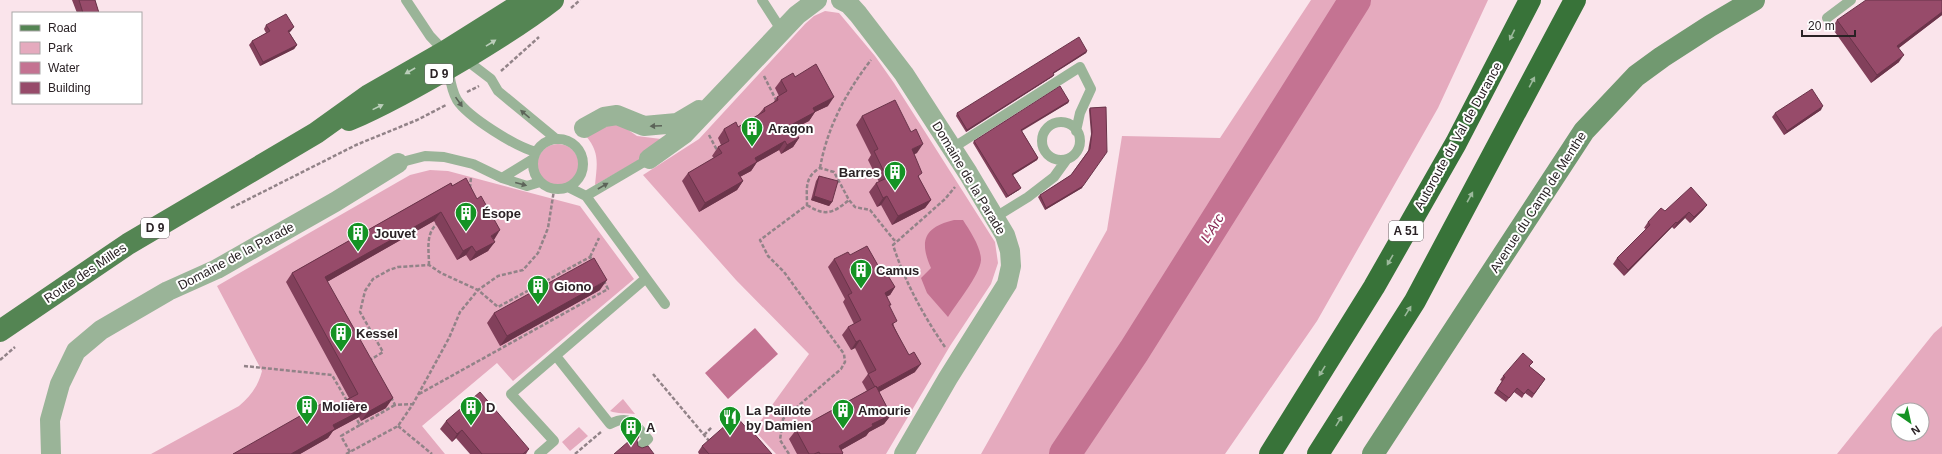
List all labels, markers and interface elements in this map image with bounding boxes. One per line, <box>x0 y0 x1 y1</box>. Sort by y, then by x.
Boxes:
legend <box>12 12 142 104</box>
scale bar <box>1802 12 1855 38</box>
text: 20 m <box>1808 19 1835 33</box>
text: Road <box>48 21 77 35</box>
one-way arrow <box>1509 29 1516 41</box>
one-way arrow <box>485 39 497 46</box>
text: Park <box>48 41 74 55</box>
street label: Autoroute du Val de Durance <box>1411 59 1505 213</box>
text: Water <box>48 61 80 75</box>
road number: D 9 <box>425 64 453 84</box>
one-way arrow <box>404 68 416 75</box>
one-way arrow <box>1528 76 1535 88</box>
text: Building <box>48 81 91 95</box>
one-way arrow <box>455 97 463 107</box>
one-way arrow <box>372 104 384 110</box>
one-way arrow <box>520 109 531 118</box>
building icon: Aragon <box>739 115 765 148</box>
street label: Domaine de la Parade <box>929 119 1009 237</box>
place label: Aragon <box>768 121 814 136</box>
one-way arrow <box>649 122 662 129</box>
street label: Avenue du Camp de Menthe <box>1487 129 1589 275</box>
building icon: Barres <box>882 159 908 192</box>
place label: Barres <box>839 165 880 180</box>
one-way arrow <box>515 181 527 187</box>
one-way arrow <box>597 183 609 190</box>
one-way arrow <box>1466 191 1473 202</box>
building icon: Ésope <box>453 200 479 233</box>
place label: Ésope <box>482 206 521 221</box>
water label: L'Arc <box>1197 210 1227 246</box>
road number: D 9 <box>141 218 169 238</box>
street label: Domaine de la Parade <box>175 219 297 293</box>
building icon: Jouvet <box>345 220 371 253</box>
road number: A 51 <box>1389 221 1423 241</box>
place label: Jouvet <box>374 226 417 241</box>
street label: Route des Milles <box>41 240 129 306</box>
one-way arrow <box>1386 254 1393 266</box>
building icon: Camus <box>848 257 874 290</box>
place label: Camus <box>876 263 919 278</box>
building icon: Giono <box>525 273 551 306</box>
place label: Giono <box>554 279 592 294</box>
one-way arrow <box>1404 306 1412 316</box>
building icon: Kessel <box>328 320 354 353</box>
place label: Kessel <box>356 326 398 341</box>
one-way arrow <box>1318 366 1326 376</box>
building icon: Molière <box>294 393 320 426</box>
building icon: D <box>458 394 484 427</box>
building icon: Amourie <box>830 397 856 430</box>
place label: Molière <box>322 399 368 414</box>
place label: D <box>486 400 495 415</box>
north arrow <box>1890 402 1930 442</box>
place label: La Paillote by Damien <box>746 403 812 433</box>
place label: Amourie <box>858 403 911 418</box>
restaurant icon: La Paillote by Damien <box>717 404 743 437</box>
building icon: A <box>618 414 644 447</box>
one-way arrow <box>1335 416 1343 426</box>
place label: A <box>646 420 656 435</box>
text: N <box>1909 423 1922 438</box>

